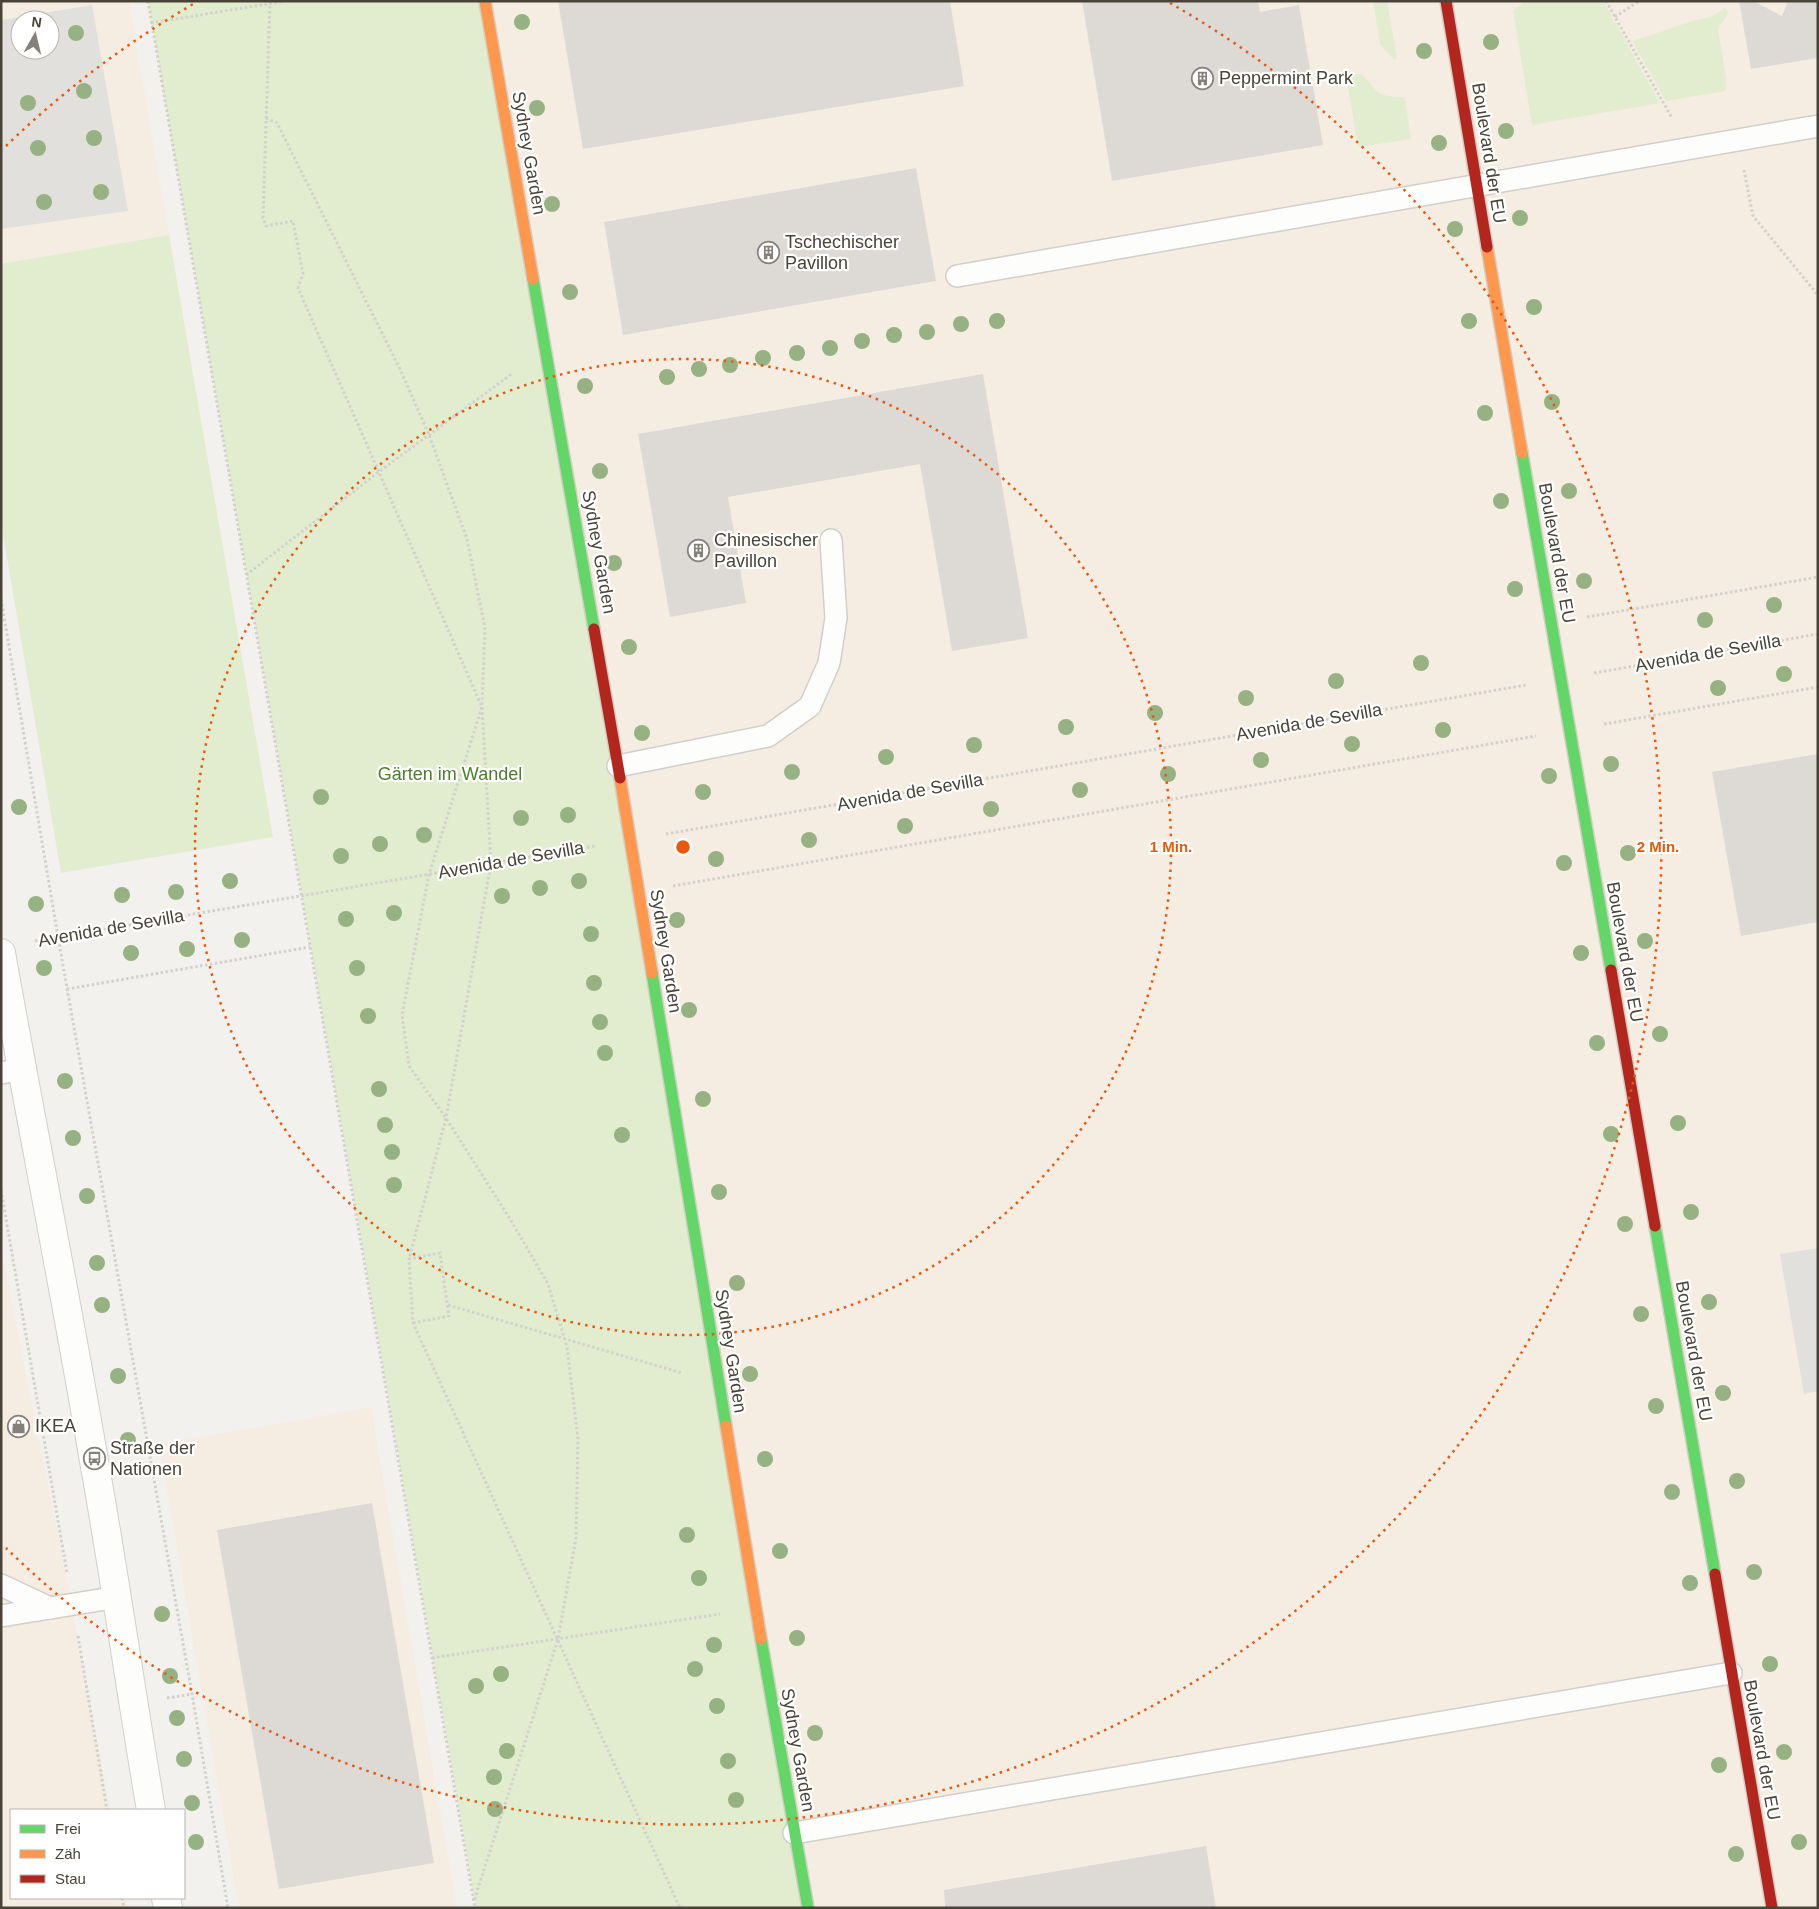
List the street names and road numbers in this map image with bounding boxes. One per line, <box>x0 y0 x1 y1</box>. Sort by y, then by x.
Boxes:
street label: Boulevard der EU <box>1468 81 1510 225</box>
street label: Sydney Garden <box>508 90 550 216</box>
street label: Boulevard der EU <box>1535 481 1579 625</box>
street label: Sydney Garden <box>578 489 620 615</box>
street label: Avenida de Sevilla <box>1633 630 1783 676</box>
street label: Avenida de Sevilla <box>1234 699 1384 745</box>
street label: Avenida de Sevilla <box>835 769 985 815</box>
street label: Avenida de Sevilla <box>436 837 586 883</box>
street label: Boulevard der EU <box>1603 880 1647 1024</box>
street label: Sydney Garden <box>646 888 686 1014</box>
street label: Avenida de Sevilla <box>36 905 186 951</box>
street label: Boulevard der EU <box>1672 1279 1716 1423</box>
street label: Sydney Garden <box>711 1288 751 1414</box>
street label: Boulevard der EU <box>1740 1678 1784 1822</box>
street label: Sydney Garden <box>777 1687 819 1813</box>

